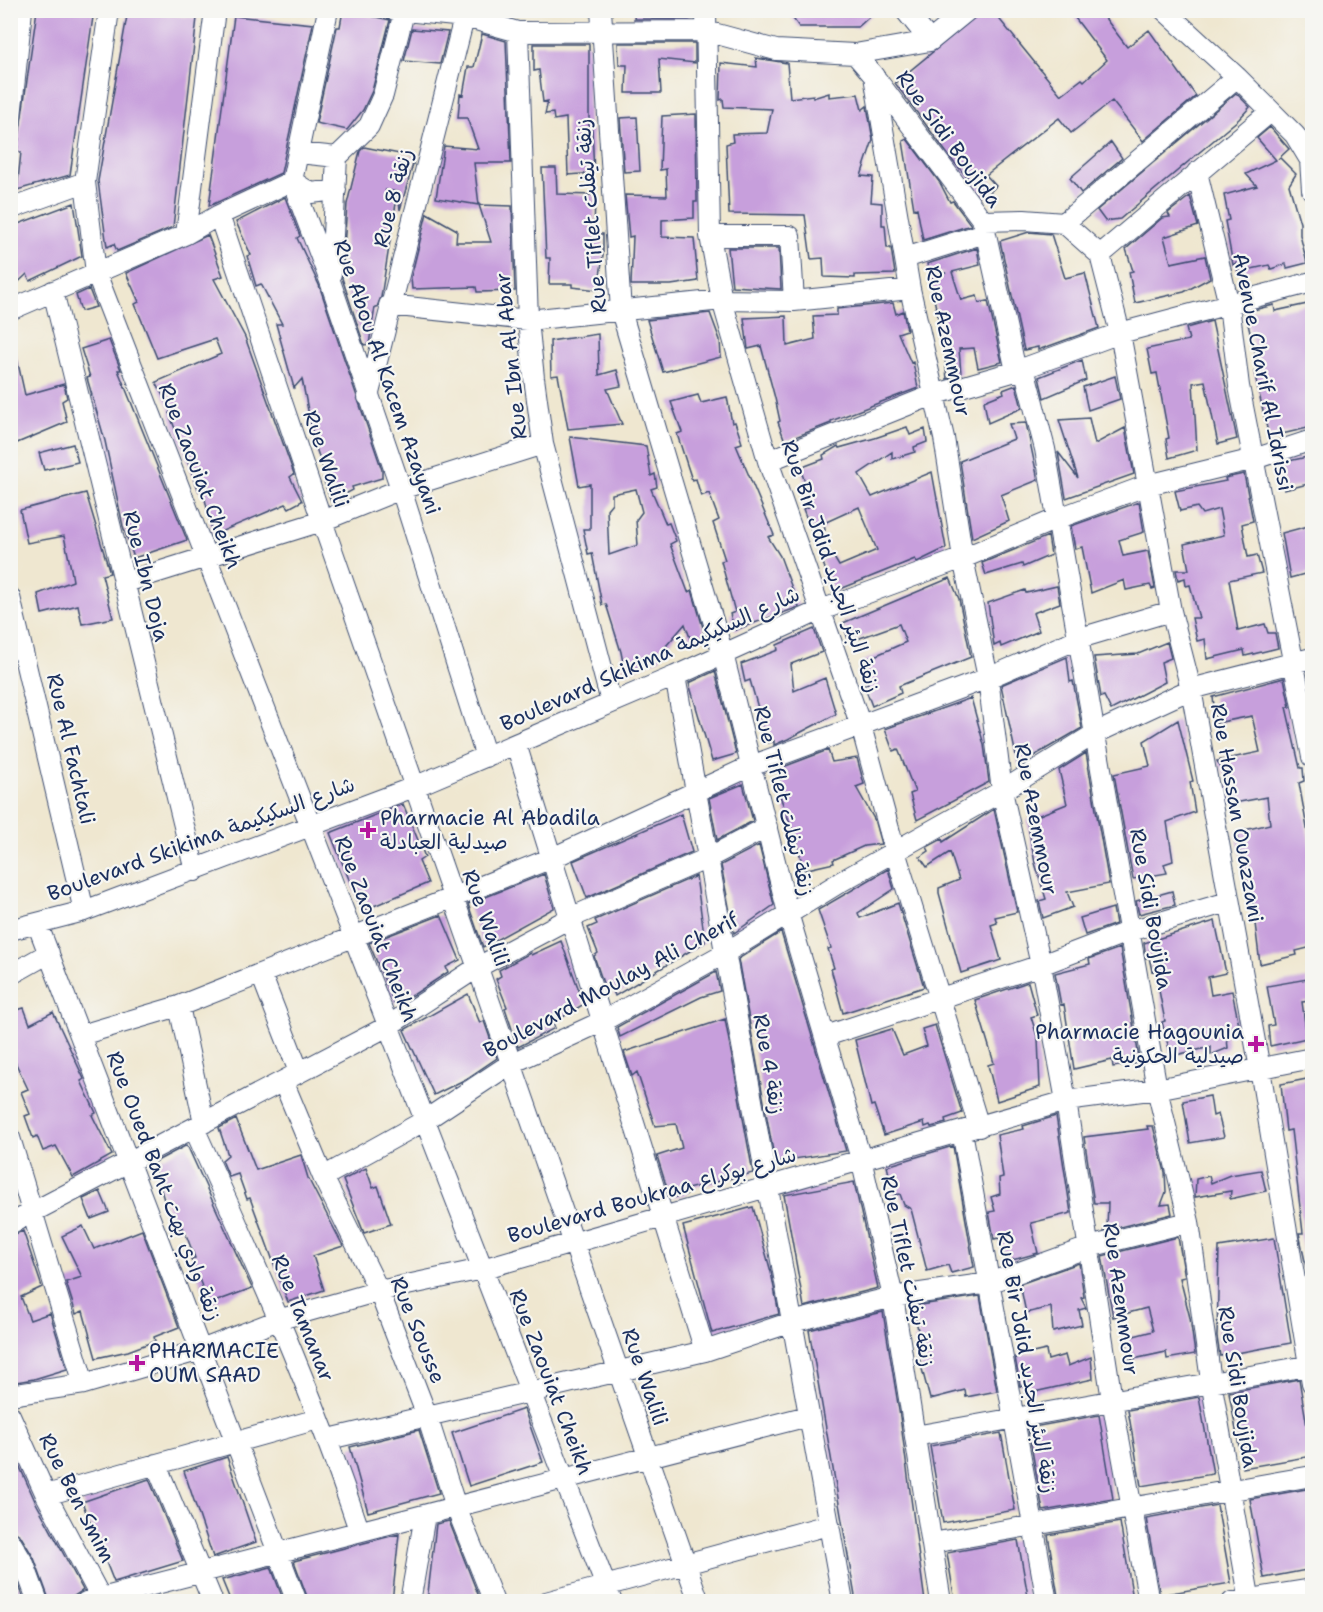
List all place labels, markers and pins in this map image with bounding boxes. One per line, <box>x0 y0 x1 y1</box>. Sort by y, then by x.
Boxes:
place label: Pharmacie Al Abadila صيدلية العبادلة <box>380 804 600 856</box>
marker: Pharmacie Al Abadila صيدلية العبادلة <box>361 823 375 837</box>
place label: Pharmacie Hagounia صيدلية الحكونية <box>1035 1018 1244 1070</box>
marker: Pharmacie Hagounia صيدلية الحكونية <box>1249 1037 1263 1051</box>
place label: PHARMACIE OUM SAAD <box>149 1337 279 1389</box>
marker: PHARMACIE OUM SAAD <box>130 1356 144 1370</box>

